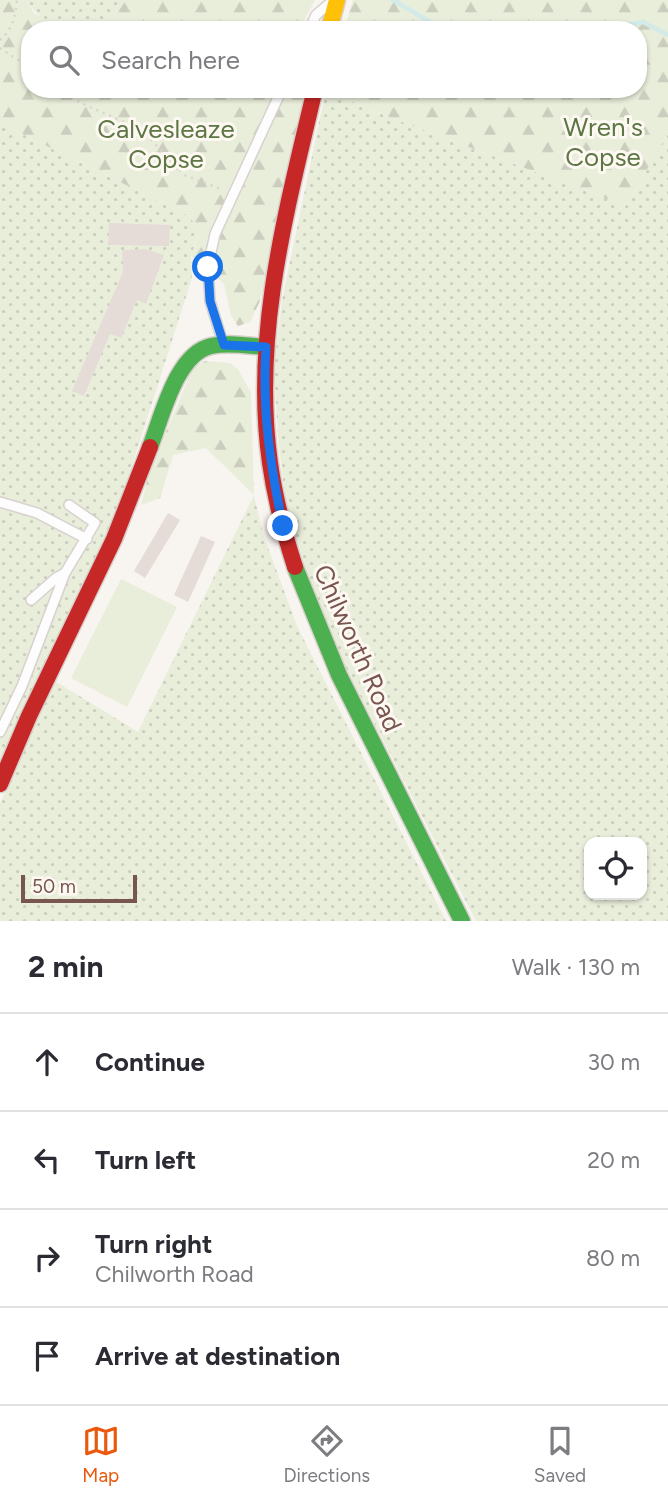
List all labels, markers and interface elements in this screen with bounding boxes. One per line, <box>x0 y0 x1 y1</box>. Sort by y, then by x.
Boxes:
search box <box>21 21 647 98</box>
icon: search <box>45 41 83 79</box>
text: Search here <box>101 44 240 76</box>
park label: Wren's Copse <box>563 111 643 173</box>
park label: Calvesleaze Copse <box>97 113 235 175</box>
route start <box>192 251 223 282</box>
route end <box>267 510 298 541</box>
street label: Chilworth Road <box>307 559 409 737</box>
map controls <box>584 837 647 900</box>
button: locate <box>584 837 647 900</box>
scale bar <box>21 872 136 904</box>
text: 50 m <box>32 875 76 898</box>
text: 2 min <box>28 948 104 985</box>
text: Walk · 130 m <box>512 953 640 981</box>
icon: ahead <box>28 1043 66 1081</box>
text: Continue <box>95 1046 205 1078</box>
text: 30 m <box>587 1048 640 1076</box>
icon: left <box>28 1141 66 1179</box>
text: Turn left <box>95 1144 196 1176</box>
text: 20 m <box>587 1146 640 1174</box>
text: Turn right <box>95 1228 212 1260</box>
icon: right <box>28 1239 66 1277</box>
text: 80 m <box>586 1244 640 1272</box>
text: Chilworth Road <box>95 1260 254 1288</box>
icon: arrive <box>28 1337 66 1375</box>
text: Arrive at destination <box>95 1340 340 1372</box>
tab: Map <box>82 1422 120 1487</box>
tab: Directions <box>283 1422 370 1487</box>
tab: Saved <box>534 1422 586 1487</box>

